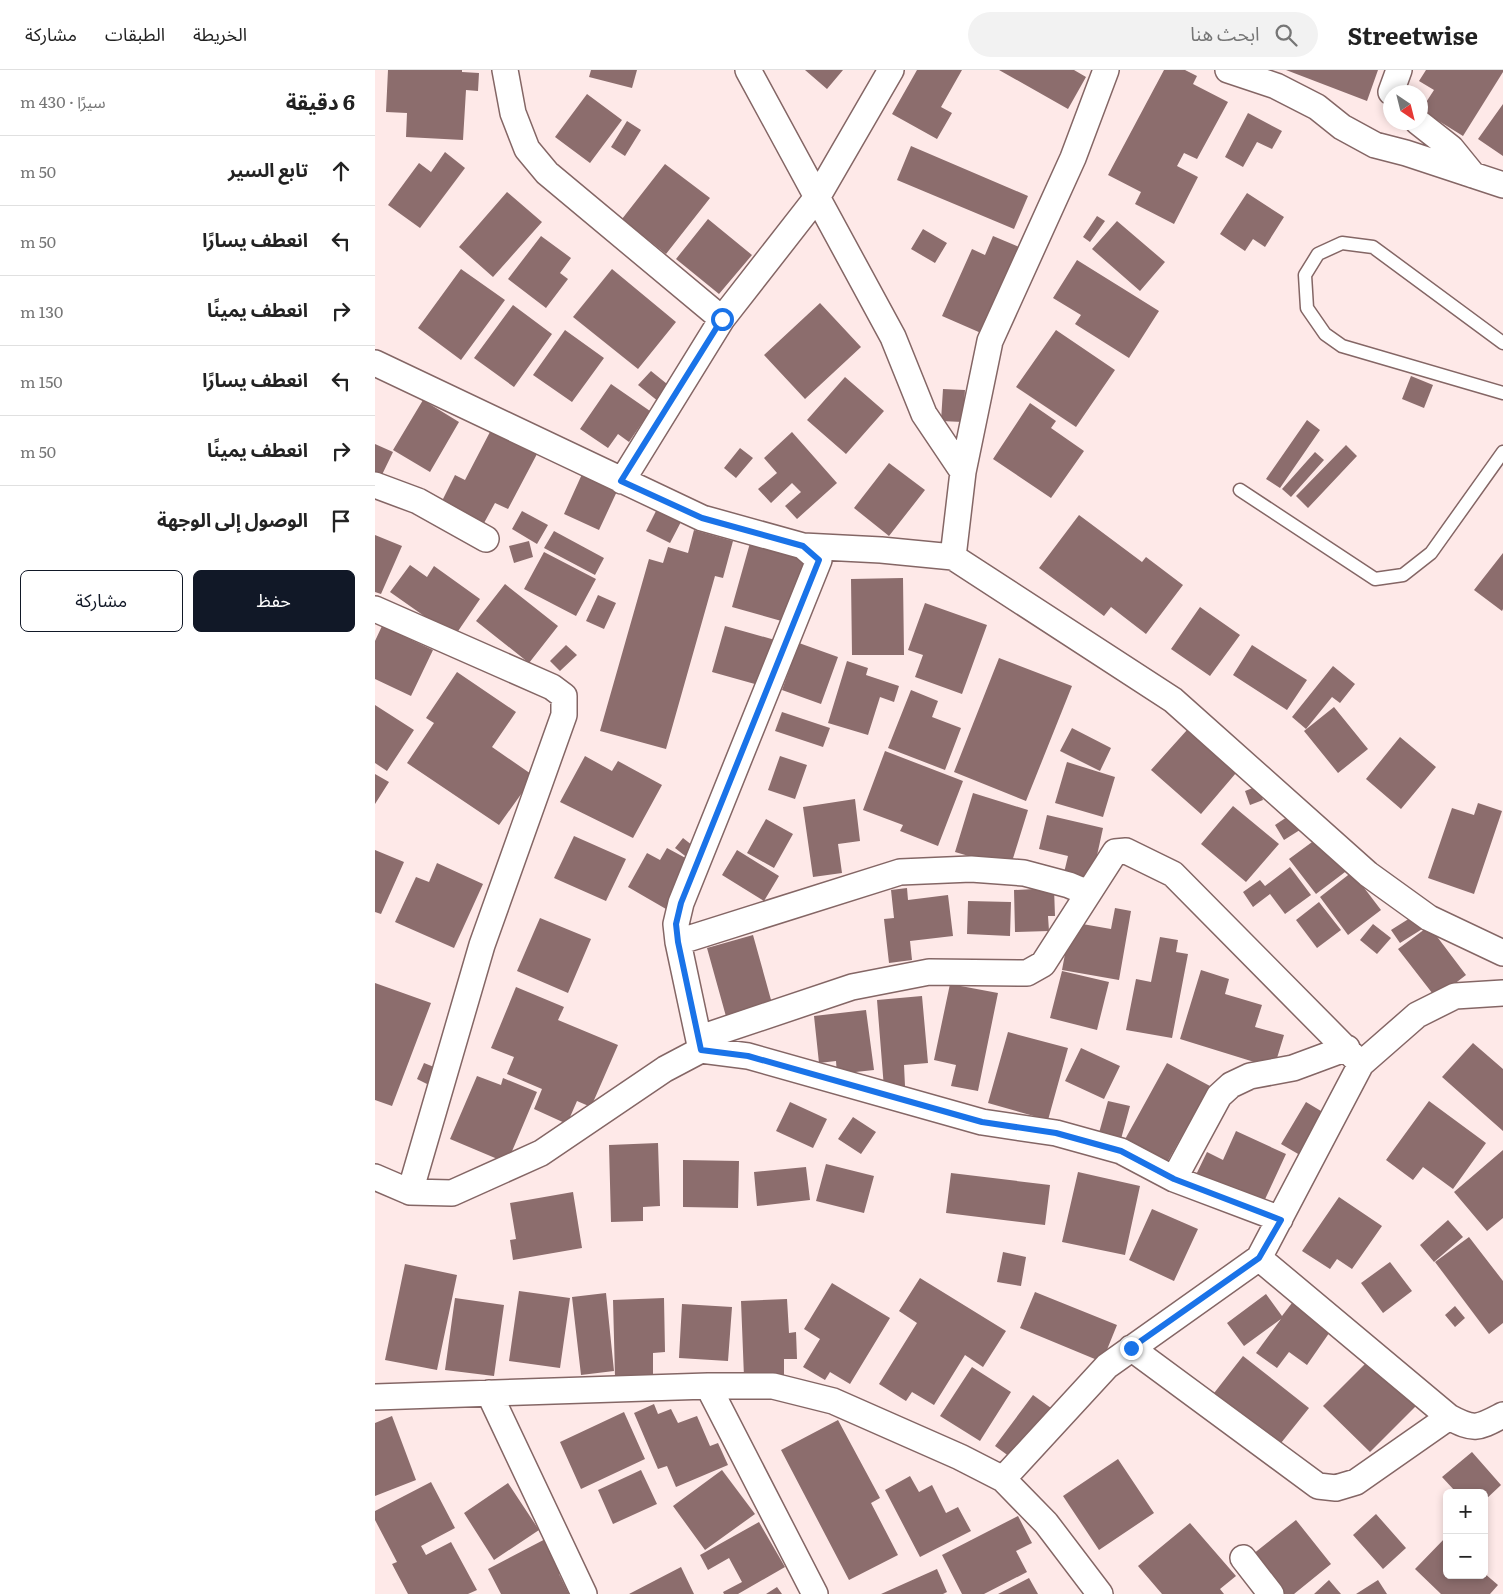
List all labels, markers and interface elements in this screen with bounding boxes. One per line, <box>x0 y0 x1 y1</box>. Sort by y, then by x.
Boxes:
search box <box>968 12 1318 57</box>
text: Streetwise <box>1348 17 1478 52</box>
text: ابحث هنا <box>1190 19 1260 47</box>
text: مشاركة <box>25 20 77 47</box>
text: الطبقات <box>105 20 165 47</box>
text: الخريطة <box>193 20 247 47</box>
icon: search <box>1272 21 1300 49</box>
text: 6 دقيقة <box>286 85 355 116</box>
north arrow <box>1383 85 1428 130</box>
text: سيرًا · 430 m <box>20 89 105 113</box>
text: تابع السير <box>228 155 308 183</box>
icon: ahead <box>327 157 355 185</box>
text: 50 m <box>20 159 56 183</box>
text: انعطف يسارًا <box>202 225 308 253</box>
icon: left <box>327 227 355 255</box>
text: 50 m <box>20 229 56 253</box>
text: انعطف يمينًا <box>207 295 308 323</box>
icon: right <box>327 297 355 325</box>
text: 130 m <box>20 299 63 323</box>
route start <box>711 308 734 331</box>
text: انعطف يسارًا <box>202 365 308 393</box>
icon: left <box>327 367 355 395</box>
text: 150 m <box>20 369 63 393</box>
text: انعطف يمينًا <box>207 435 308 463</box>
icon: right <box>327 437 355 465</box>
text: 50 m <box>20 439 56 463</box>
text: الوصول إلى الوجهة <box>157 505 308 533</box>
icon: arrive <box>327 507 355 535</box>
button: مشاركة <box>20 570 183 632</box>
button: حفظ <box>193 570 355 632</box>
route end <box>1120 1337 1143 1360</box>
map controls <box>1443 1489 1488 1579</box>
button: + <box>1443 1489 1488 1534</box>
button: − <box>1443 1534 1488 1579</box>

